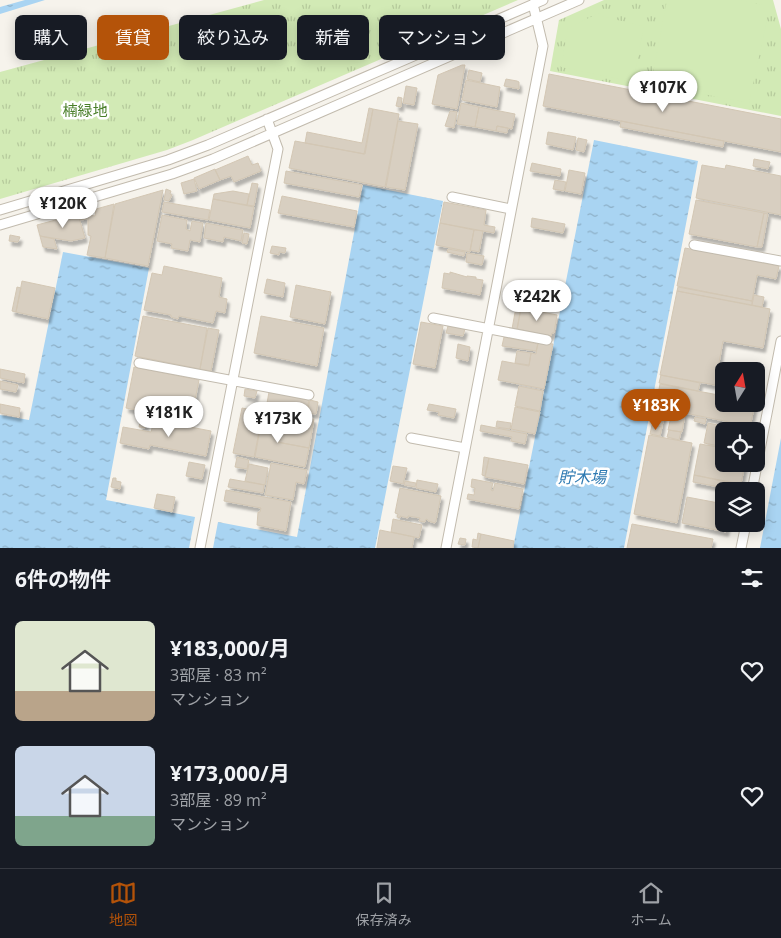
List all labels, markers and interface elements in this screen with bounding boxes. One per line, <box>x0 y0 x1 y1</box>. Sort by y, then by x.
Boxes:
chip: 購入 <box>15 15 87 60</box>
chip: 賃貸 <box>97 15 169 60</box>
chip: 絞り込み <box>179 15 287 60</box>
chip: 新着 <box>297 15 369 60</box>
chip: マンション <box>379 15 505 60</box>
pin: ¥107K <box>628 70 698 113</box>
text: ¥107K <box>639 76 687 98</box>
park label: 楠緑地 <box>62 100 108 120</box>
pin: ¥120K <box>28 186 98 229</box>
text: ¥120K <box>39 192 87 214</box>
pin: ¥242K <box>502 280 572 322</box>
text: ¥242K <box>513 285 561 307</box>
north arrow <box>715 362 765 412</box>
map controls <box>715 362 765 532</box>
pin: ¥183K <box>621 388 691 431</box>
text: ¥183K <box>632 394 680 416</box>
pin: ¥181K <box>134 396 204 438</box>
text: ¥181K <box>145 401 193 423</box>
pin: ¥173K <box>243 402 313 444</box>
text: ¥173K <box>254 407 302 429</box>
button: locate <box>715 422 765 472</box>
water label: 貯木場 <box>558 466 608 488</box>
button: layers <box>715 482 765 532</box>
icon: filters <box>738 564 766 592</box>
text: 6件の物件 <box>15 565 111 593</box>
text: ¥183,000/月 <box>170 634 290 662</box>
icon: home <box>55 641 115 701</box>
icon: heart <box>738 657 766 685</box>
text: 3部屋 · 83 m² <box>170 664 267 686</box>
text: マンション <box>170 688 250 710</box>
text: ¥173,000/月 <box>170 759 290 787</box>
icon: home <box>55 766 115 826</box>
icon: heart <box>738 782 766 810</box>
text: 3部屋 · 89 m² <box>170 789 267 811</box>
text: マンション <box>170 813 250 835</box>
tab: 地図 <box>109 879 137 929</box>
tab: 保存済み <box>356 879 412 929</box>
tab: ホーム <box>630 879 672 929</box>

